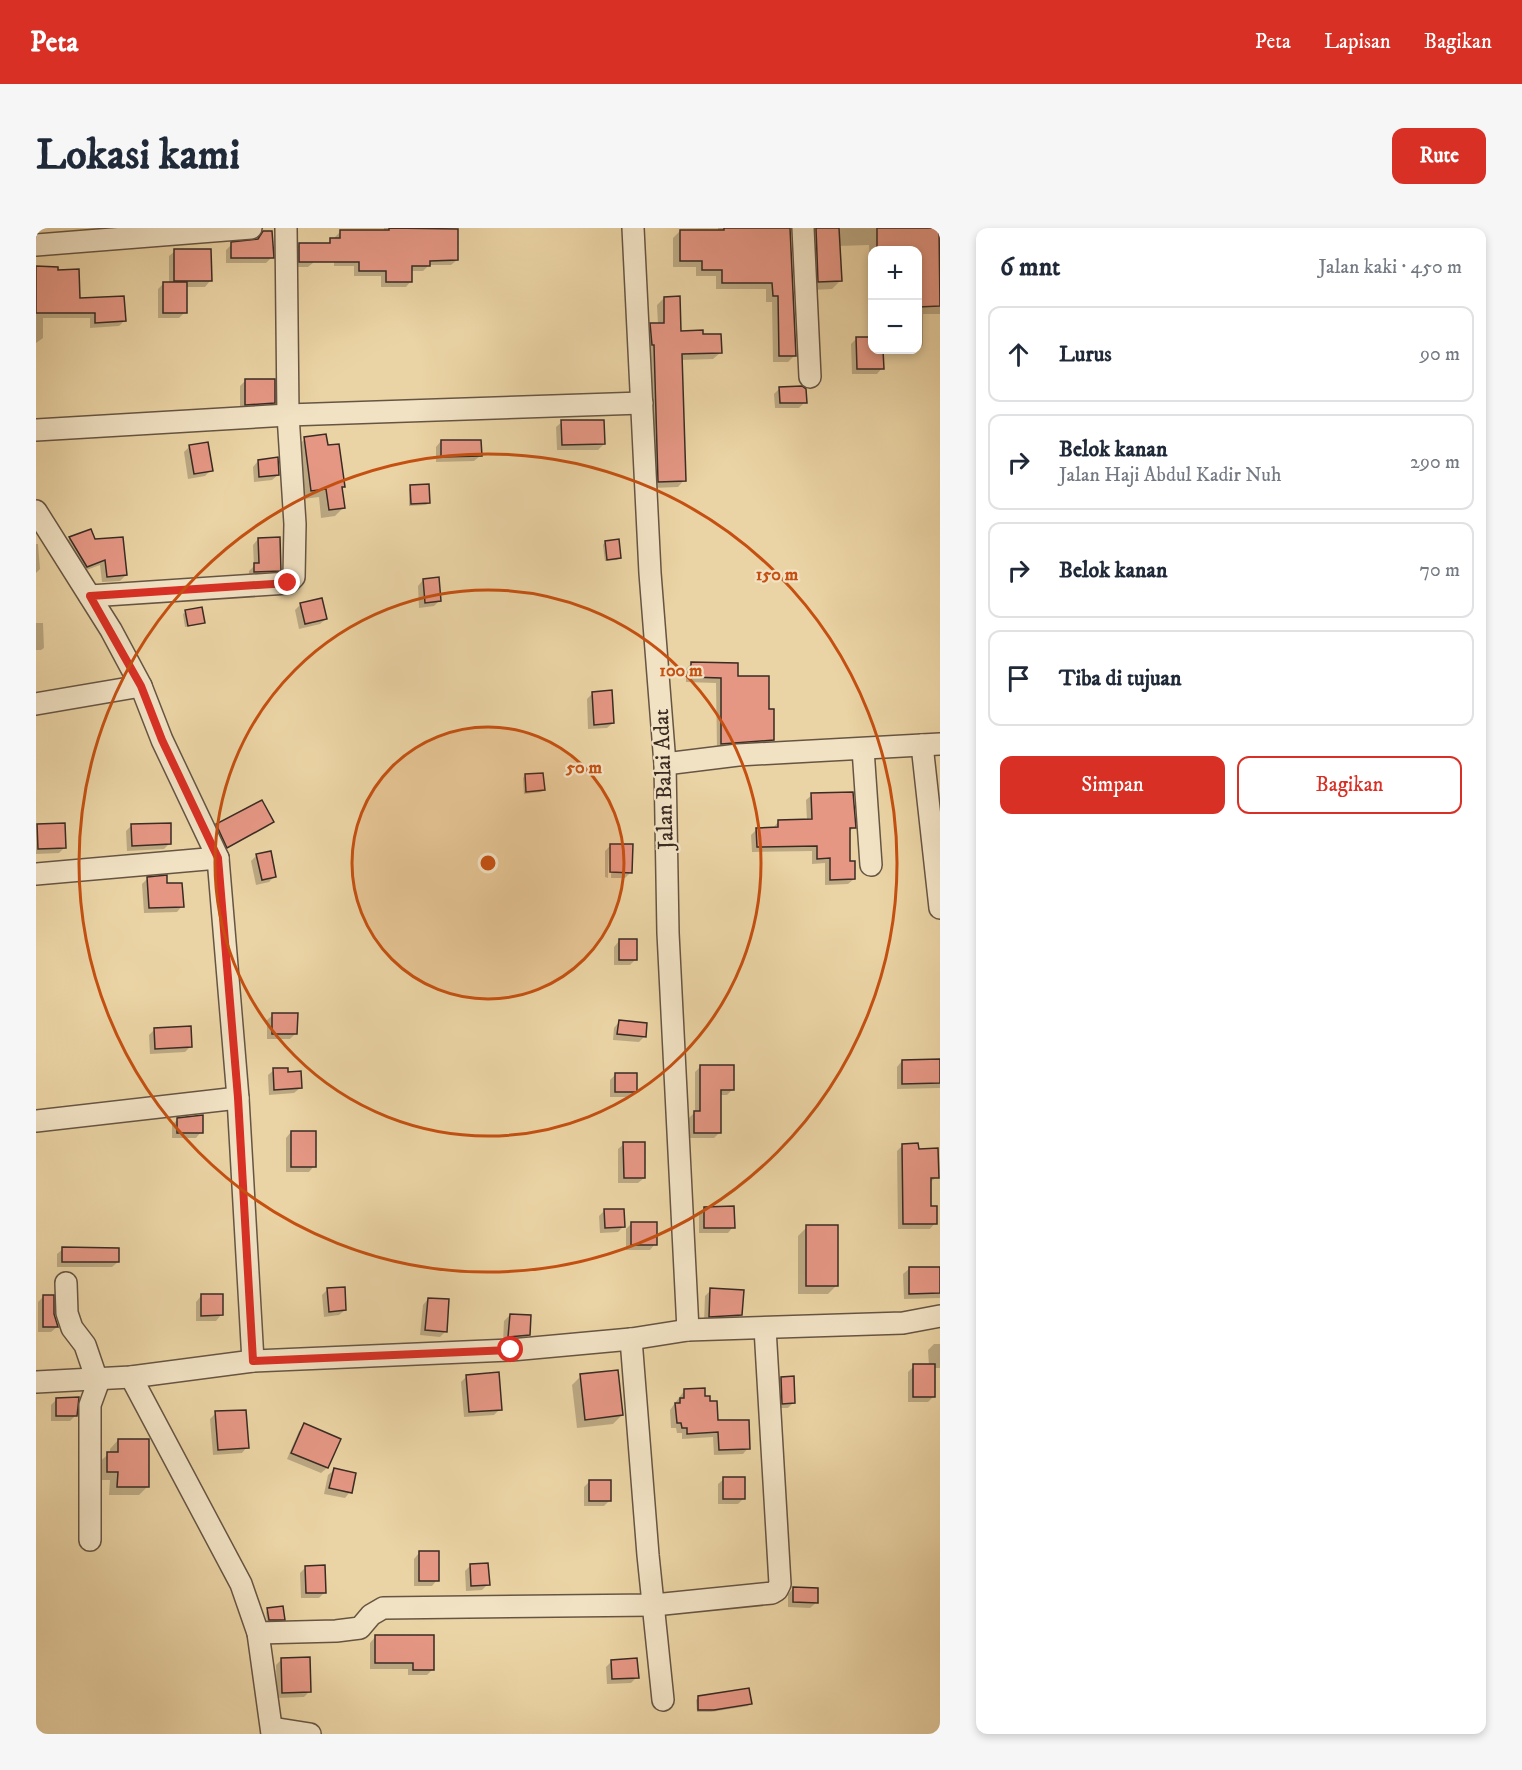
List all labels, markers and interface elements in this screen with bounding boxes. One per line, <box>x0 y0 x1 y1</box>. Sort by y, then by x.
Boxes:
text: Peta <box>30 25 78 60</box>
text: Peta <box>1255 29 1291 55</box>
text: Lapisan <box>1324 29 1391 55</box>
text: Bagikan <box>1424 29 1492 55</box>
button: Rute <box>1392 128 1486 184</box>
text: Lokasi kami <box>36 130 240 182</box>
map controls <box>868 246 922 354</box>
button: + <box>868 246 922 300</box>
text: 6 mnt <box>1000 251 1060 284</box>
text: Jalan kaki · 450 m <box>1318 255 1462 280</box>
button: − <box>868 300 922 354</box>
icon: ahead <box>1002 338 1035 371</box>
text: Lurus <box>1059 341 1112 368</box>
text: 90 m <box>1420 342 1460 367</box>
text: Belok kanan <box>1059 436 1167 463</box>
icon: right <box>1002 446 1035 479</box>
text: 290 m <box>1410 450 1460 475</box>
text: Jalan Haji Abdul Kadir Nuh <box>1059 463 1281 488</box>
icon: right <box>1002 554 1035 587</box>
text: Belok kanan <box>1059 557 1167 584</box>
text: 70 m <box>1419 558 1460 583</box>
text: 150 m <box>756 564 799 586</box>
route end <box>274 569 300 595</box>
text: 100 m <box>659 660 703 682</box>
icon: arrive <box>1002 662 1035 695</box>
text: Tiba di tujuan <box>1059 665 1181 692</box>
street label: Jalan Balai Adat <box>648 708 680 852</box>
button: Simpan <box>1000 756 1225 814</box>
button: Bagikan <box>1237 756 1462 814</box>
text: 50 m <box>565 757 602 779</box>
centre of rings <box>478 853 498 873</box>
route start <box>497 1336 523 1362</box>

